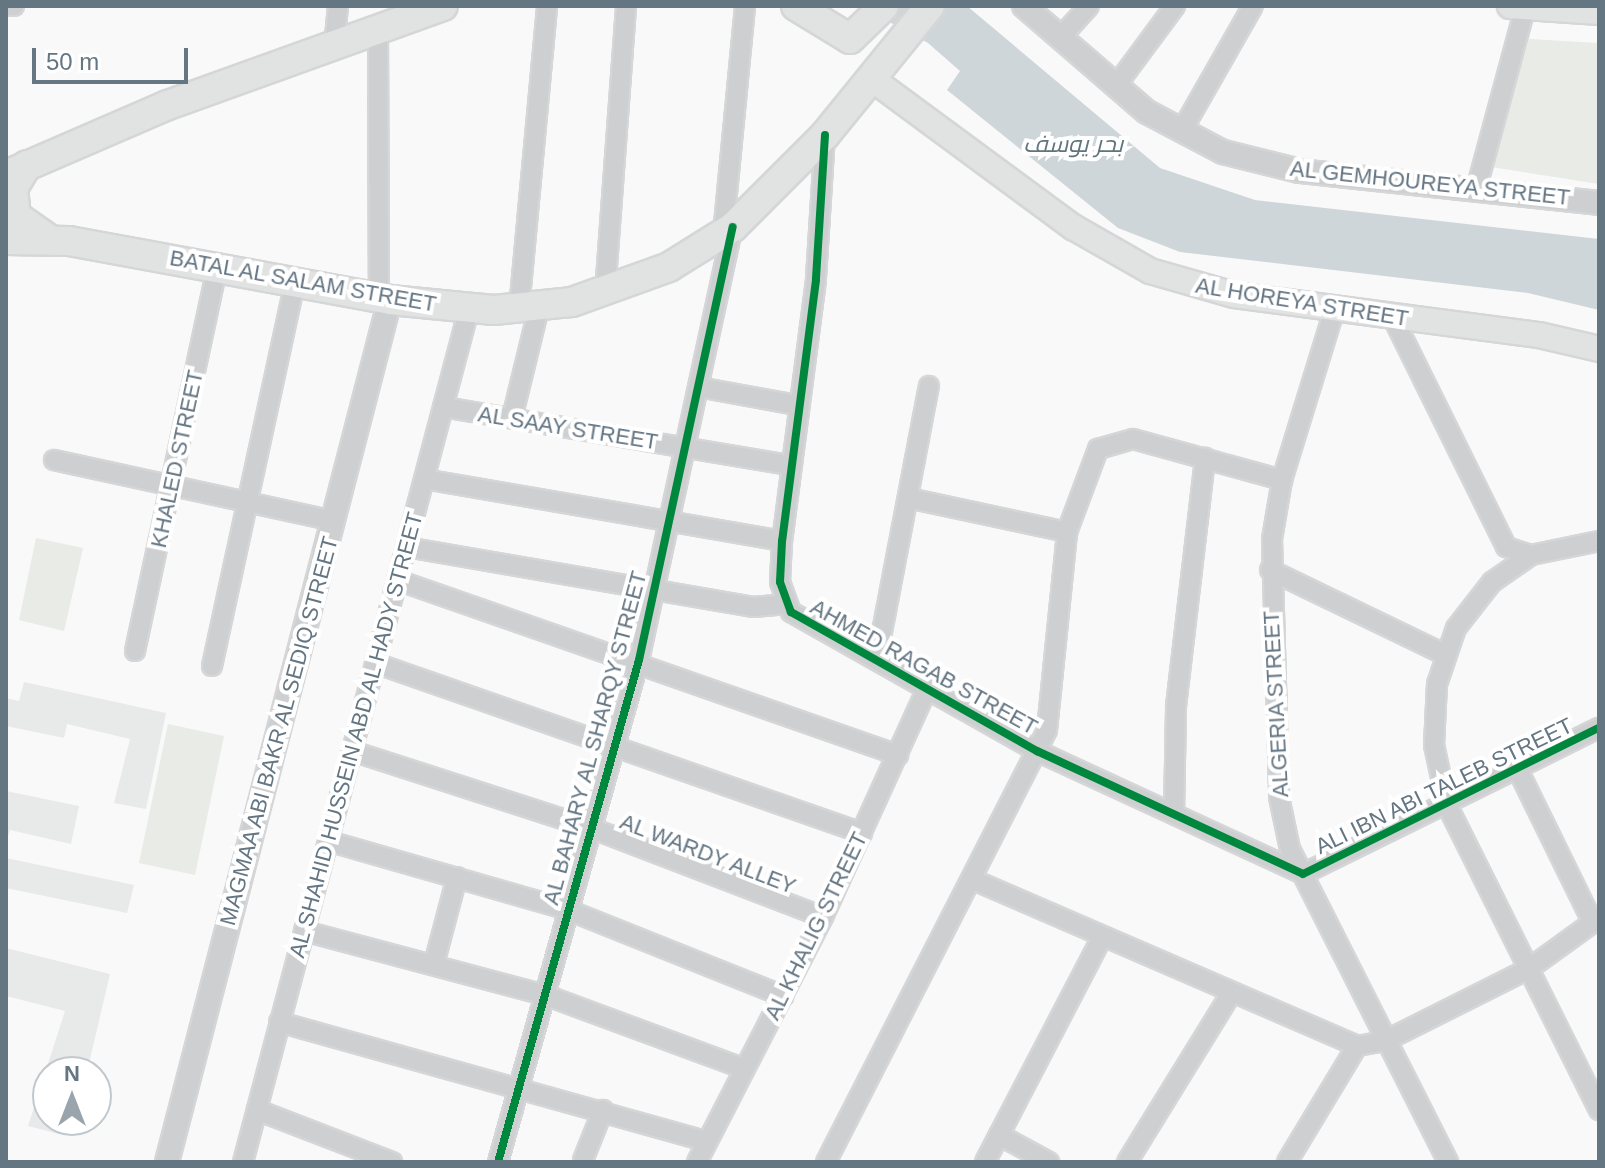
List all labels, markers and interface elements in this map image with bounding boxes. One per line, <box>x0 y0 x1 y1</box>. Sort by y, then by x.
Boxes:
scale bar <box>36 32 192 82</box>
text: 50 m <box>46 48 99 75</box>
water label: بحر يوسف <box>1023 130 1123 158</box>
street label: AL GEMHOUREYA STREET <box>1288 155 1572 211</box>
street label: BATAL AL SALAM STREET <box>166 244 440 318</box>
street label: AL HOREYA STREET <box>1193 272 1411 332</box>
street label: KHALED STREET <box>145 368 209 550</box>
street label: AL SAAY STREET <box>476 401 660 455</box>
street label: AL SHAHID HUSSEIN ABD AL HADY STREET <box>283 507 429 963</box>
street label: MAGMAA ABI BAKR AL SEDIQ STREET <box>214 532 344 930</box>
street label: AL BAHARY AL SHARQY STREET <box>537 566 653 910</box>
street label: AHMED RAGAB STREET <box>806 594 1042 740</box>
street label: ALGERIA STREET <box>1258 609 1294 799</box>
street label: ALI IBN ABI TALEB STREET <box>1310 712 1578 860</box>
street label: AL WARDY ALLEY <box>615 808 801 900</box>
street label: AL KHALIG STREET <box>759 827 873 1025</box>
north arrow <box>32 1056 112 1136</box>
text: N <box>64 1061 80 1086</box>

